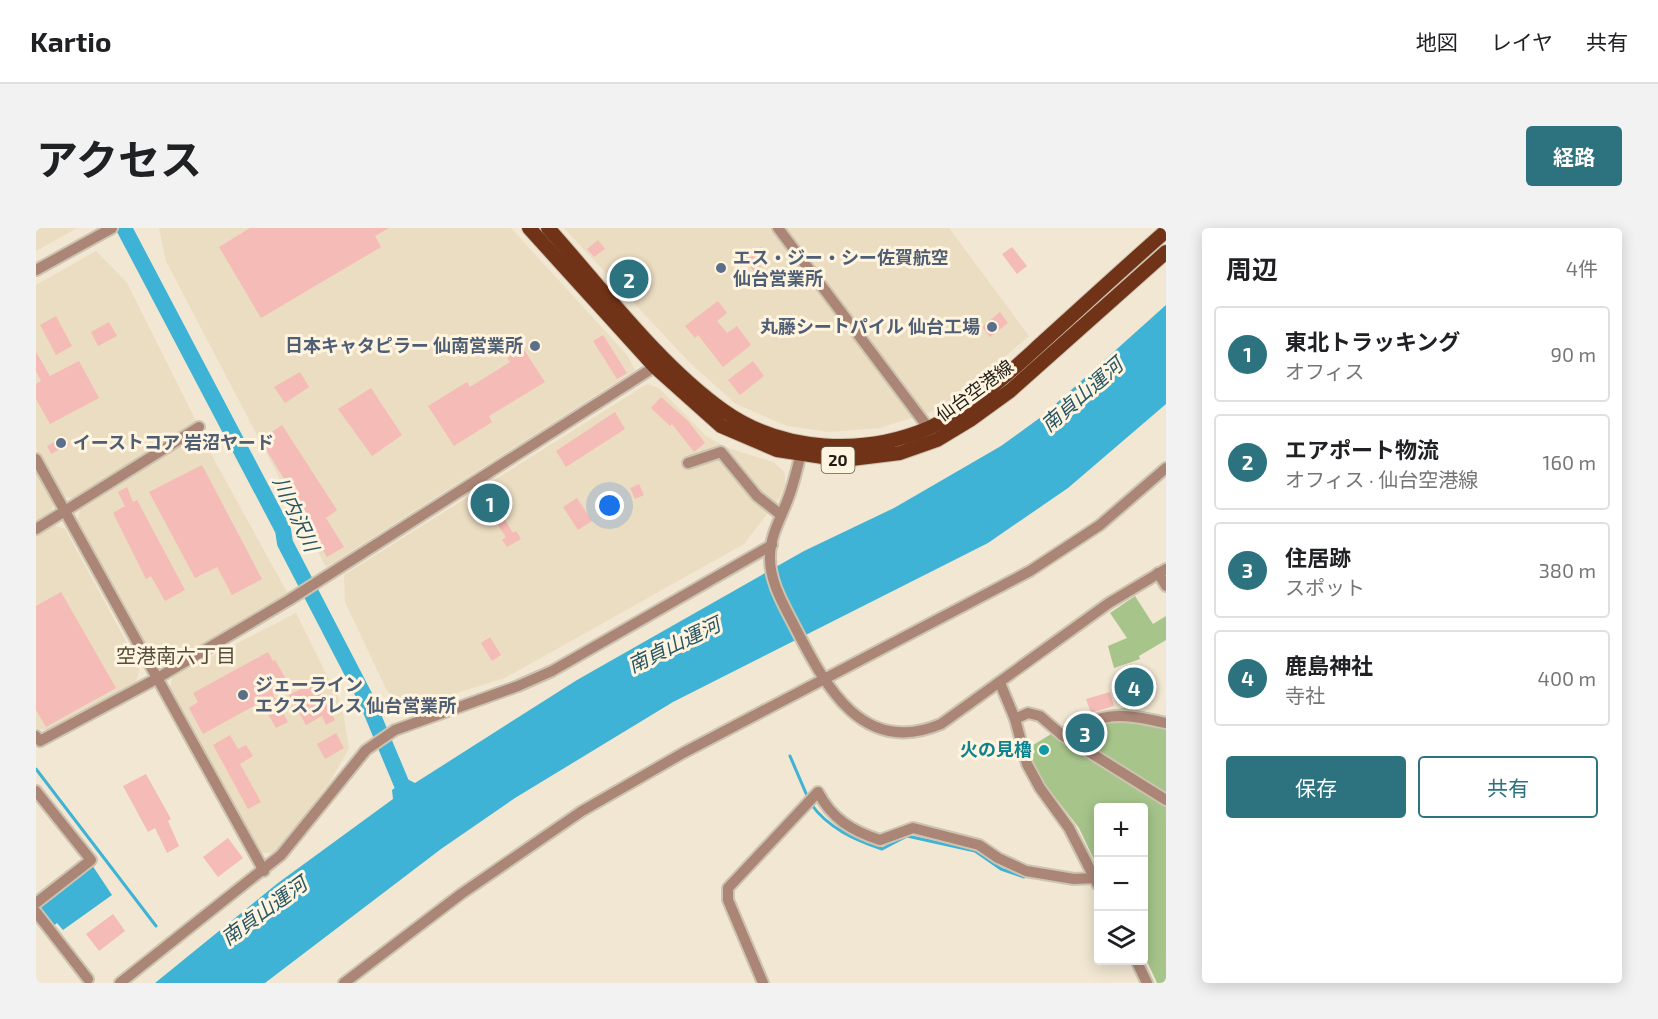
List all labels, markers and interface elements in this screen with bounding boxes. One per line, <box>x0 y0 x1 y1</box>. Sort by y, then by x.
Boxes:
text: Kartio <box>30 24 111 58</box>
text: 地図 <box>1416 29 1458 54</box>
text: レイヤ <box>1491 29 1553 54</box>
text: 共有 <box>1586 29 1628 54</box>
button: 経路 <box>1526 126 1622 186</box>
text: アクセス <box>36 133 202 183</box>
place label: エス・ジー・シー佐賀航空 仙台営業所 <box>733 246 949 289</box>
text: 周辺 <box>1226 253 1278 284</box>
pin: 2 <box>610 256 648 302</box>
text: 4件 <box>1566 256 1598 280</box>
marker: エス・ジー・シー佐賀航空 仙台営業所 <box>714 261 728 275</box>
place label: 丸藤シートパイル 仙台工場 <box>760 315 980 337</box>
marker: 丸藤シートパイル 仙台工場 <box>985 320 999 334</box>
text: 東北トラッキング <box>1285 328 1460 354</box>
place label: 日本キャタピラー 仙南営業所 <box>285 334 523 356</box>
marker: 日本キャタピラー 仙南営業所 <box>528 339 542 353</box>
text: 1 <box>1243 342 1252 366</box>
text: 90 m <box>1551 342 1596 366</box>
water label: 南貞山運河 <box>1036 350 1130 436</box>
street label: 仙台空港線 <box>932 355 1017 426</box>
text: オフィス <box>1285 359 1365 383</box>
place label: イーストコア 岩沼ヤード <box>73 431 274 453</box>
marker: イーストコア 岩沼ヤード <box>54 436 68 450</box>
text: エアポート物流 <box>1285 436 1439 462</box>
road number: 20 <box>822 447 854 473</box>
text: 2 <box>1242 450 1253 474</box>
text: 160 m <box>1543 450 1596 474</box>
text: オフィス · 仙台空港線 <box>1285 467 1478 491</box>
water label: 川内沢川 <box>269 472 326 557</box>
pin: 1 <box>470 480 510 526</box>
your location <box>595 491 624 520</box>
text: 住居跡 <box>1285 544 1351 570</box>
text: 3 <box>1242 558 1253 582</box>
text: 380 m <box>1539 558 1596 582</box>
text: スポット <box>1285 575 1365 599</box>
water label: 南貞山運河 <box>623 610 727 677</box>
district label: 空港南六丁目 <box>116 643 236 667</box>
text: 鹿島神社 <box>1285 652 1373 678</box>
pin: 4 <box>1114 664 1154 710</box>
text: 4 <box>1241 666 1254 690</box>
text: 400 m <box>1538 666 1596 690</box>
place label: ジェーライン エクスプレス 仙台営業所 <box>255 673 456 716</box>
text: 寺社 <box>1285 683 1325 707</box>
marker: ジェーライン エクスプレス 仙台営業所 <box>236 688 250 702</box>
pin: 3 <box>1066 710 1104 756</box>
place label: 火の見櫓 <box>960 738 1032 760</box>
marker: 火の見櫓 <box>1037 743 1051 757</box>
button: 保存 <box>1226 756 1406 818</box>
button: 共有 <box>1418 756 1598 818</box>
map controls <box>1094 803 1148 965</box>
button: + <box>1094 803 1148 857</box>
button: − <box>1094 857 1148 911</box>
water label: 南貞山運河 <box>216 869 314 949</box>
button: layers <box>1094 911 1148 965</box>

